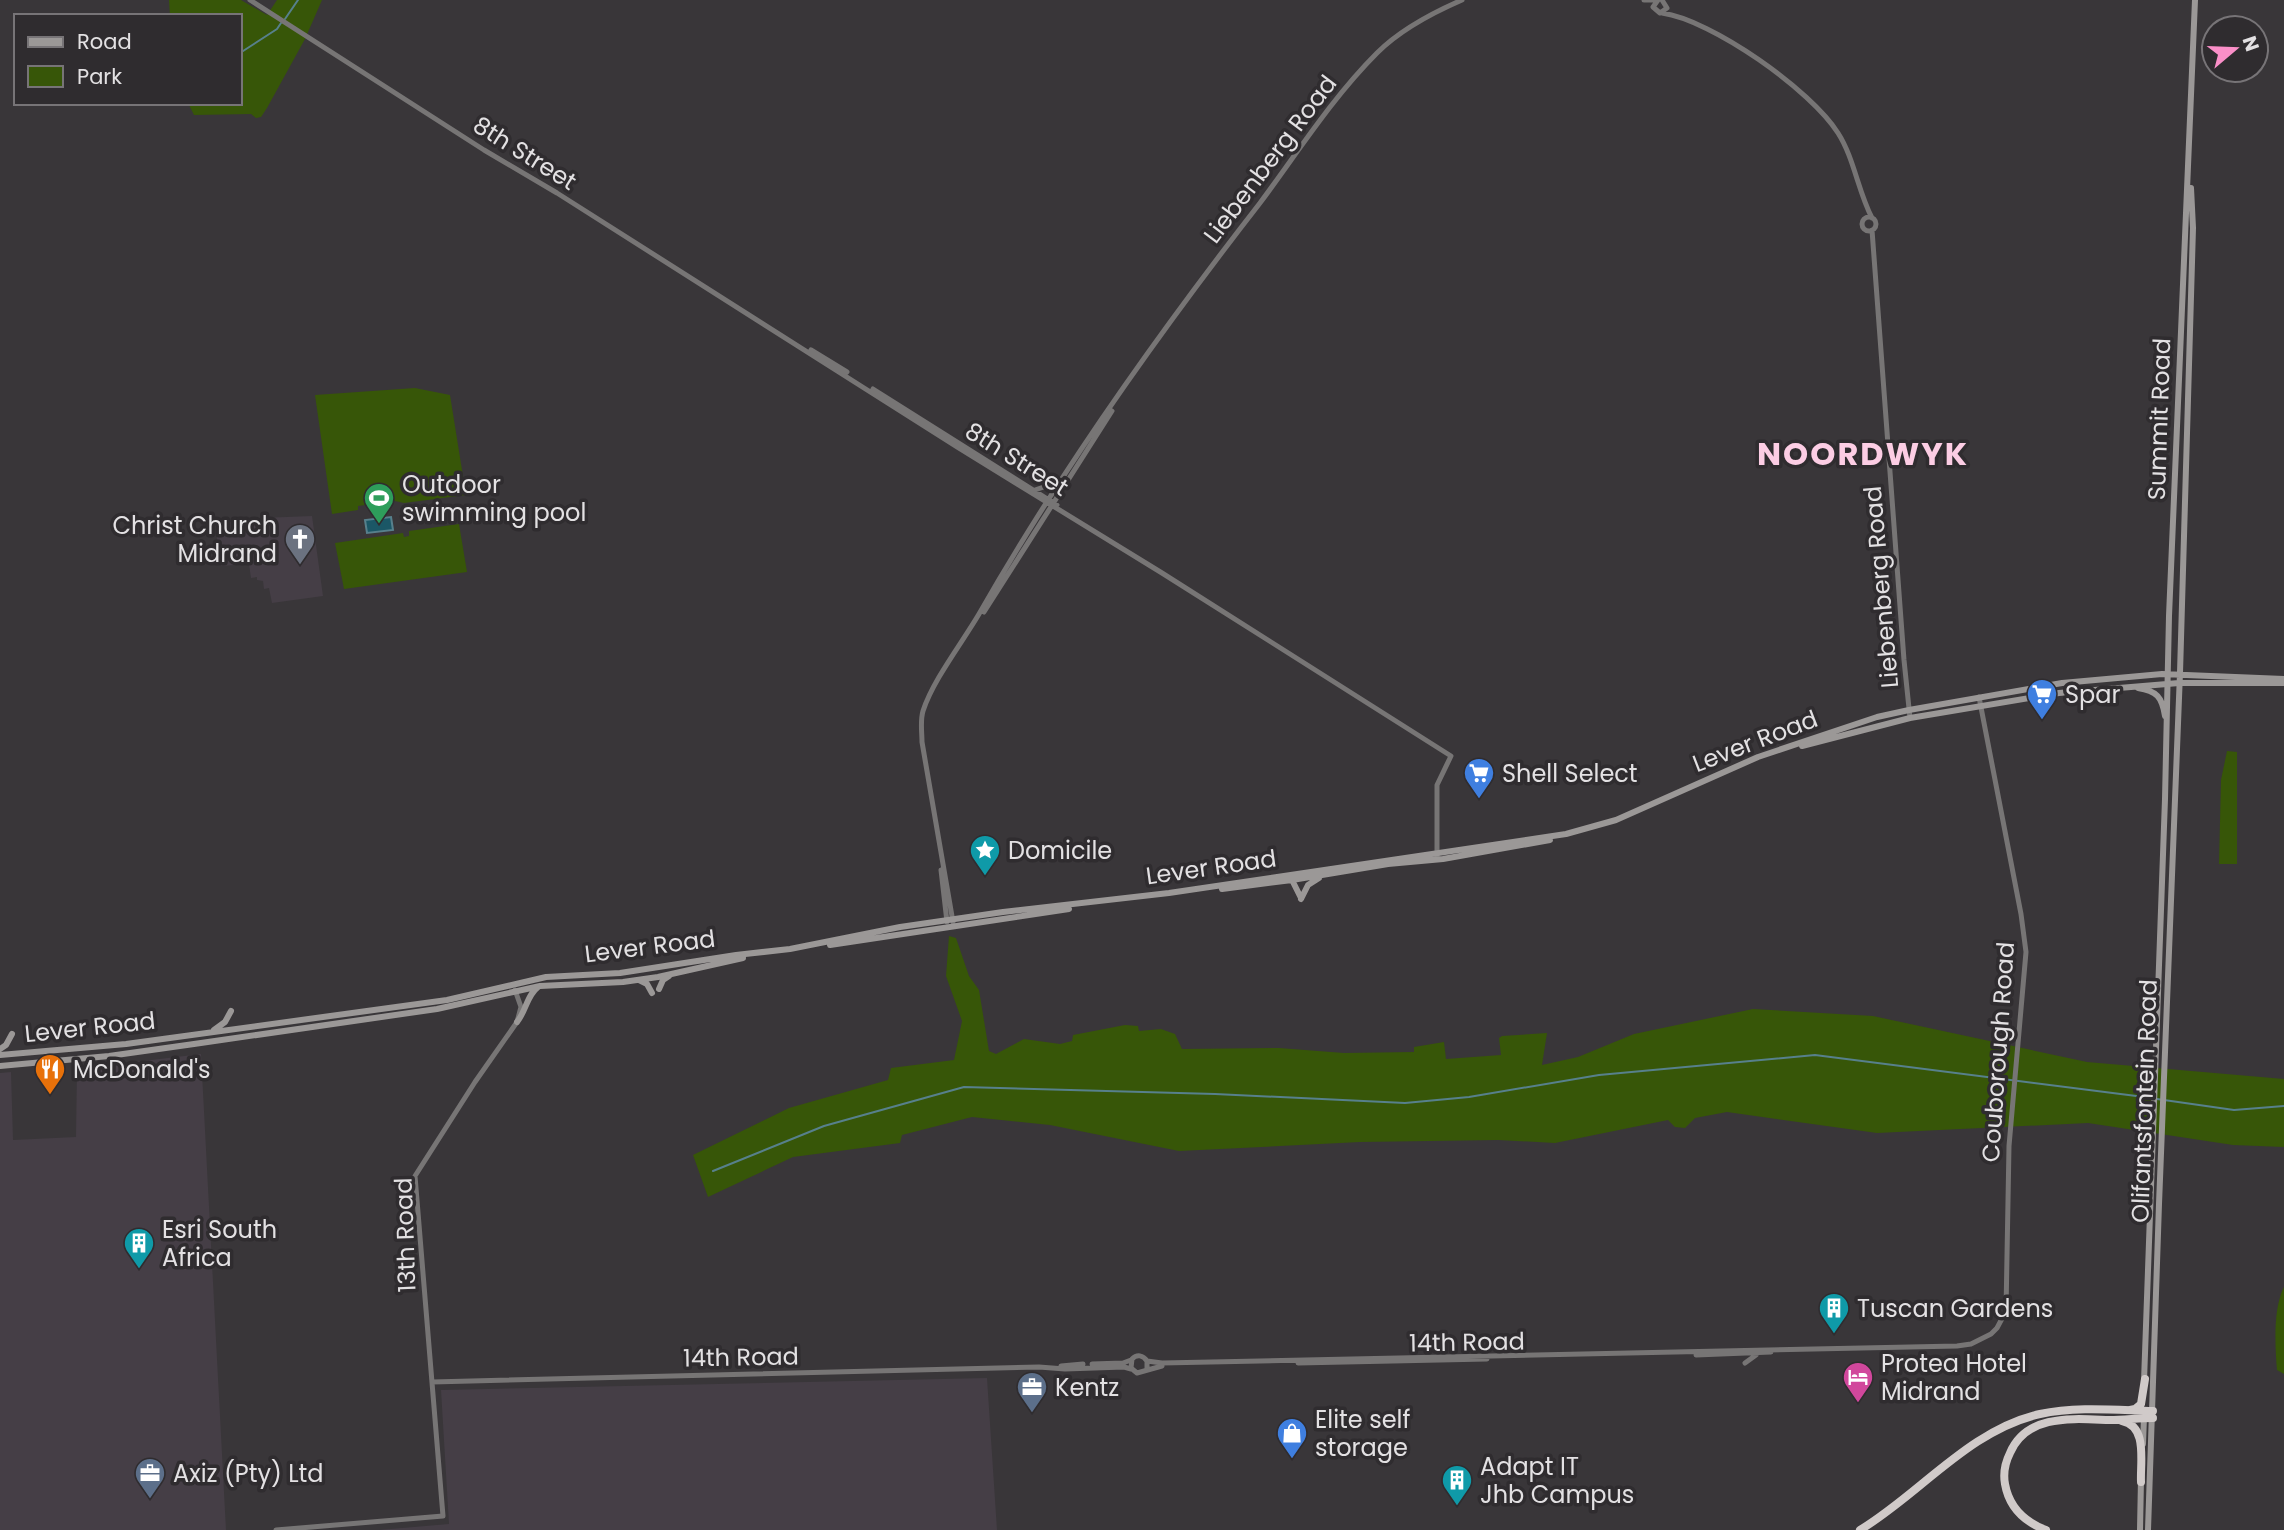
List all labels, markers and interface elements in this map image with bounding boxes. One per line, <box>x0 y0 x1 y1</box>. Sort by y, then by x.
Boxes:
legend <box>14 14 242 105</box>
north arrow <box>2200 14 2270 84</box>
text: Road <box>77 27 132 56</box>
text: N <box>2236 32 2266 55</box>
text: Park <box>77 62 122 91</box>
street label: Liebenberg Road <box>1196 68 1344 250</box>
street label: 8th Street <box>467 108 583 198</box>
street label: Summit Road <box>2140 337 2178 501</box>
street label: 8th Street <box>959 414 1075 504</box>
district label: NOORDWYK <box>1757 431 1969 476</box>
place label: Outdoor swimming pool <box>402 468 586 529</box>
sports icon: Outdoor swimming pool <box>362 481 396 525</box>
street label: Liebenberg Road <box>1856 485 1906 689</box>
place label: Christ Church Midrand <box>112 509 277 570</box>
church icon: Christ Church Midrand <box>283 522 317 566</box>
supermarket icon: Spar <box>2025 677 2059 721</box>
place label: Spar <box>2065 678 2121 711</box>
street label: Lever Road <box>1688 702 1822 780</box>
supermarket icon: Shell Select <box>1462 756 1496 800</box>
place label: Shell Select <box>1502 757 1638 790</box>
place icon: Domicile <box>968 833 1002 877</box>
place label: Domicile <box>1008 834 1112 867</box>
street label: Lever Road <box>1144 842 1278 892</box>
street label: Lever Road <box>583 922 717 970</box>
street label: Couborough Road <box>1974 941 2022 1163</box>
street label: Olifantsfontein Road <box>2123 979 2165 1223</box>
street label: Lever Road <box>23 1004 157 1050</box>
restaurant icon: McDonald's <box>33 1052 67 1096</box>
place label: McDonald's <box>73 1053 211 1086</box>
street label: 13th Road <box>387 1177 423 1293</box>
place label: Esri South Africa <box>162 1213 277 1274</box>
building icon: Esri South Africa <box>122 1226 156 1270</box>
building icon: Tuscan Gardens <box>1817 1291 1851 1335</box>
place label: Tuscan Gardens <box>1857 1292 2053 1325</box>
street label: 14th Road <box>1409 1324 1525 1360</box>
street label: 14th Road <box>683 1339 799 1375</box>
place label: Protea Hotel Midrand <box>1881 1347 2027 1408</box>
hotel icon: Protea Hotel Midrand <box>1841 1360 1875 1404</box>
office icon: Kentz <box>1015 1370 1049 1414</box>
place label: Kentz <box>1055 1371 1119 1404</box>
place label: Elite self storage <box>1315 1403 1410 1464</box>
shop icon: Elite self storage <box>1275 1416 1309 1460</box>
place label: Adapt IT Jhb Campus <box>1480 1450 1634 1511</box>
office icon: Axiz (Pty) Ltd <box>133 1456 167 1500</box>
place label: Axiz (Pty) Ltd <box>173 1457 324 1490</box>
building icon: Adapt IT Jhb Campus <box>1440 1463 1474 1507</box>

